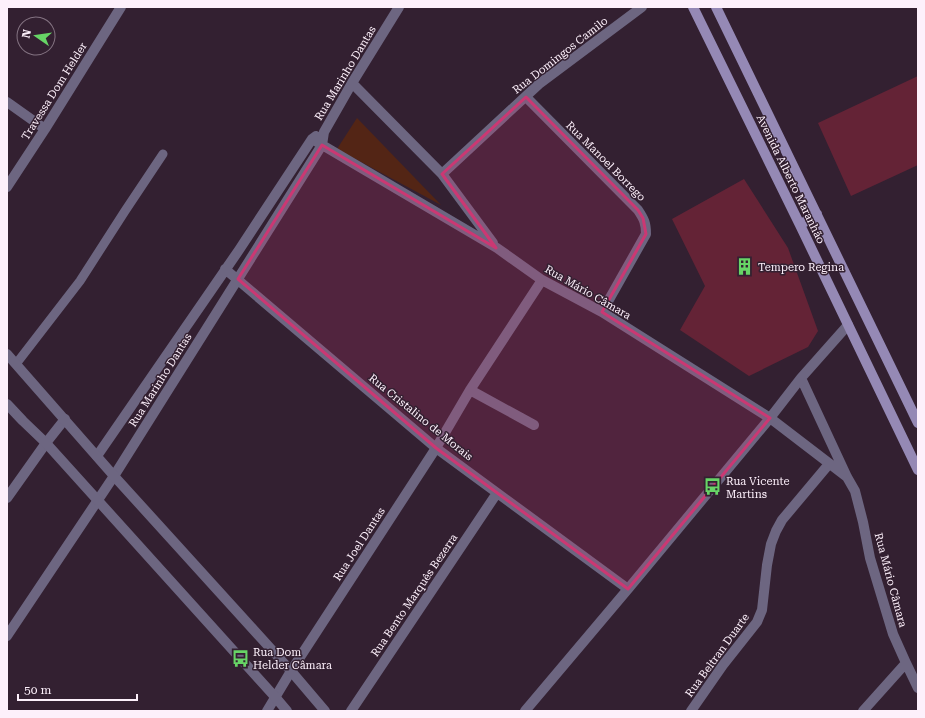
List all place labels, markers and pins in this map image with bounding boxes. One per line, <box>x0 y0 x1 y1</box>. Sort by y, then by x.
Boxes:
building icon: Tempero Regina <box>735 257 755 277</box>
place label: Tempero Regina <box>758 261 844 274</box>
place label: Rua Vicente Martins <box>726 475 790 501</box>
bus stop icon: Rua Vicente Martins <box>703 477 723 497</box>
place label: Rua Dom Helder Câmara <box>253 646 332 672</box>
bus stop icon: Rua Dom Helder Câmara <box>230 648 250 668</box>

